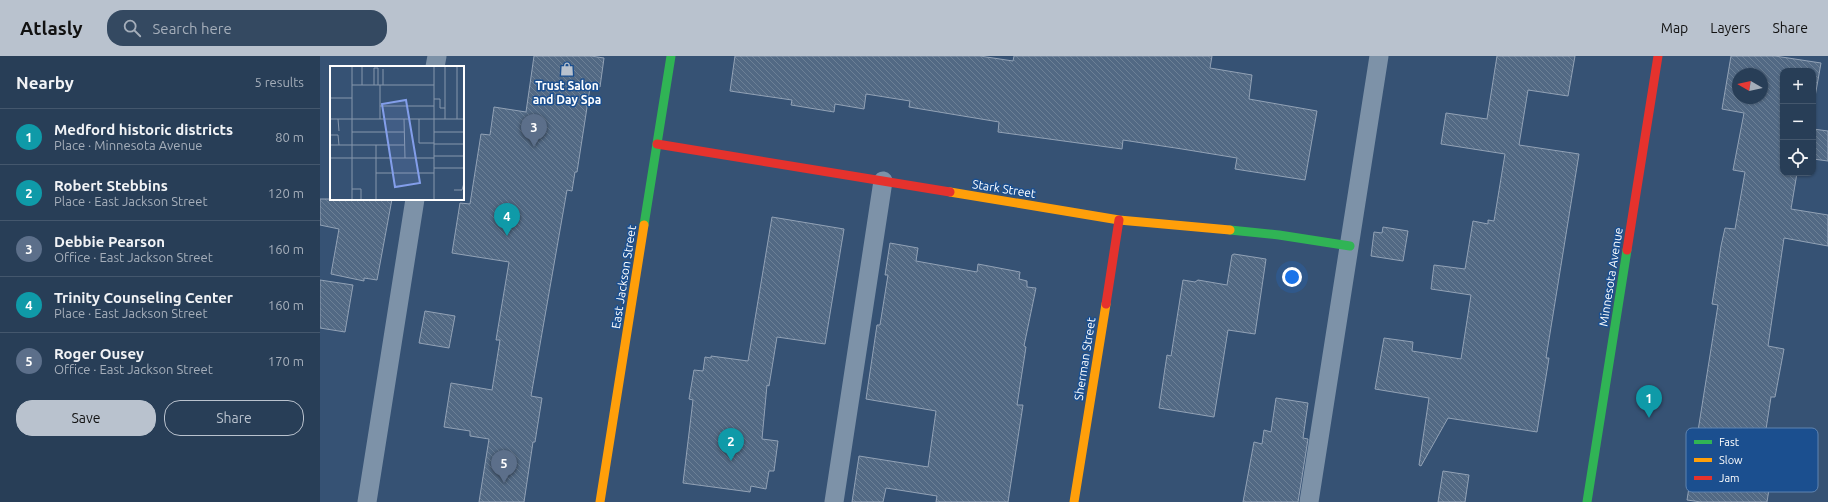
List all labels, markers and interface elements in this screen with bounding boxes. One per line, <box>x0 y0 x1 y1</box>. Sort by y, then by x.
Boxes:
search box <box>107 10 387 46</box>
text: Atlasly <box>20 17 83 39</box>
icon: search <box>121 17 143 39</box>
text: Search here <box>153 20 232 37</box>
text: Map <box>1661 20 1688 36</box>
text: Layers <box>1710 20 1750 36</box>
text: Share <box>1772 20 1808 36</box>
shop icon: Trust Salon and Day Spa <box>559 61 575 77</box>
inset map <box>330 66 464 200</box>
north arrow <box>1732 68 1768 104</box>
map controls <box>1780 68 1816 176</box>
button: + <box>1780 68 1816 104</box>
text: Nearby <box>16 73 74 92</box>
text: 5 results <box>254 75 304 89</box>
place label: Trust Salon and Day Spa <box>533 79 601 106</box>
button: − <box>1780 104 1816 140</box>
pin: 3 <box>521 114 547 147</box>
text: Medford historic districts <box>54 121 233 138</box>
text: 1 <box>25 130 33 144</box>
text: 80 m <box>275 130 304 144</box>
text: Place · Minnesota Avenue <box>54 138 203 152</box>
button: locate <box>1780 140 1816 176</box>
text: Robert Stebbins <box>54 177 168 194</box>
street label: Stark Street <box>971 177 1037 200</box>
text: 2 <box>25 186 33 200</box>
text: 120 m <box>268 186 304 200</box>
text: Place · East Jackson Street <box>54 194 208 208</box>
pin: 4 <box>494 203 520 236</box>
street label: East Jackson Street <box>609 224 638 330</box>
street label: Minnesota Avenue <box>1596 227 1625 327</box>
text: Debbie Pearson <box>54 233 165 250</box>
text: 3 <box>25 242 33 256</box>
text: 160 m <box>268 242 304 256</box>
text: Office · East Jackson Street <box>54 250 213 264</box>
your location <box>1282 267 1302 287</box>
text: Trinity Counseling Center <box>54 289 233 306</box>
text: 4 <box>25 298 33 312</box>
text: 160 m <box>268 298 304 312</box>
text: Place · East Jackson Street <box>54 306 208 320</box>
street label: Sherman Street <box>1072 316 1098 401</box>
text: Roger Ousey <box>54 345 144 362</box>
text: 5 <box>25 354 33 368</box>
text: 170 m <box>268 354 304 368</box>
text: Office · East Jackson Street <box>54 362 213 376</box>
pin: 1 <box>1636 385 1662 418</box>
button: Save <box>16 400 156 436</box>
button: Share <box>164 400 304 436</box>
pin: 2 <box>718 428 744 461</box>
legend <box>1686 428 1818 492</box>
text: Fast <box>1719 436 1740 448</box>
pin: 5 <box>491 450 517 483</box>
text: Slow <box>1719 454 1743 466</box>
text: Jam <box>1719 472 1740 484</box>

